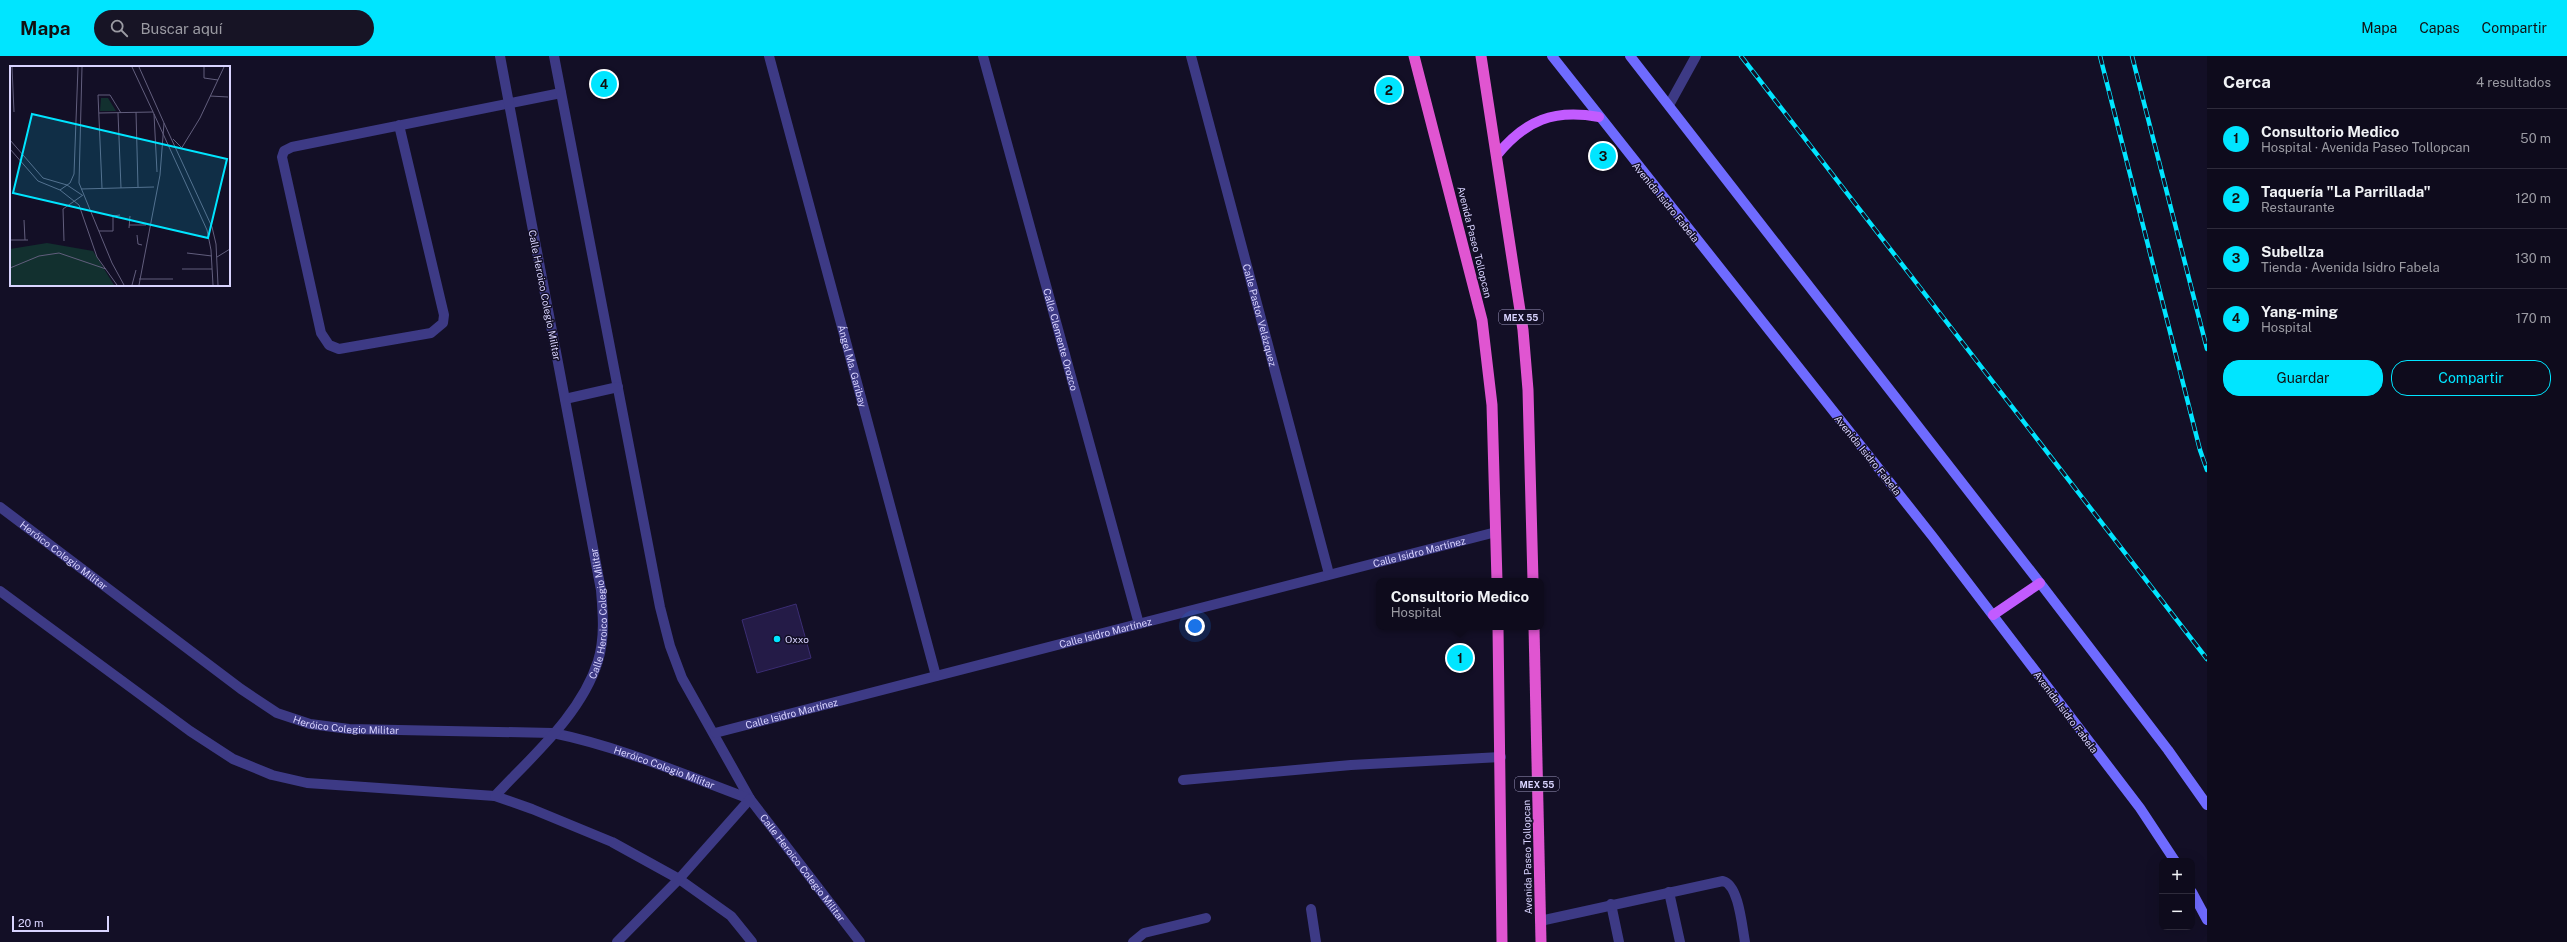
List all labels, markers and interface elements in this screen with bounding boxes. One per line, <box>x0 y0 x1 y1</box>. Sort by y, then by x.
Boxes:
search box <box>94 10 374 46</box>
text: Mapa <box>20 17 70 39</box>
icon: search <box>108 17 130 39</box>
text: Buscar aquí <box>140 20 222 37</box>
text: Mapa <box>2361 20 2397 36</box>
text: Capas <box>2419 20 2460 36</box>
text: Compartir <box>2482 20 2547 36</box>
inset map <box>10 66 230 286</box>
pin: 4 <box>591 69 617 99</box>
text: Cerca <box>2223 72 2271 92</box>
pin: 2 <box>1376 75 1402 105</box>
text: 4 resultados <box>2476 75 2551 90</box>
text: Consultorio Medico <box>2261 123 2400 140</box>
text: 1 <box>2233 131 2239 146</box>
text: 50 m <box>2520 131 2551 146</box>
text: Hospital · Avenida Paseo Tollopcan <box>2261 140 2470 155</box>
pin: 3 <box>1590 141 1616 171</box>
street label: Avenida Isidro Fabela <box>1630 160 1702 244</box>
text: Taquería "La Parrillada" <box>2261 183 2431 200</box>
street label: Avenida Paseo Tollopcan <box>1455 185 1495 299</box>
text: 2 <box>2232 191 2240 206</box>
text: 120 m <box>2516 191 2551 206</box>
text: Restaurante <box>2261 200 2335 215</box>
street label: Calle Heroico Colegio Militar <box>526 229 564 361</box>
text: Subellza <box>2261 243 2324 260</box>
text: 3 <box>2232 251 2240 266</box>
text: 130 m <box>2515 251 2551 266</box>
text: Tienda · Avenida Isidro Fabela <box>2261 260 2440 275</box>
street label: Calle Pastor Velázquez <box>1241 262 1279 368</box>
street label: Calle Clemente Orozco <box>1041 287 1081 392</box>
text: Yang-ming <box>2261 303 2338 320</box>
road number: MEX 55 <box>1499 310 1543 324</box>
text: 4 <box>2232 311 2240 326</box>
text: 170 m <box>2516 311 2551 326</box>
text: Hospital <box>2261 320 2312 335</box>
street label: Ángel Ma. Garibay <box>836 323 870 409</box>
button: Guardar <box>2223 360 2383 396</box>
button: Compartir <box>2391 360 2551 396</box>
street label: Avenida Isidro Fabela <box>1832 413 1904 497</box>
street label: Heróico Colegio Militar <box>18 518 110 592</box>
street label: Calle Isidro Martínez <box>1372 534 1467 569</box>
street label: Calle Heroico Colegio Militar <box>586 547 609 681</box>
popup <box>1376 578 1544 630</box>
text: Consultorio Medico <box>1391 588 1529 605</box>
text: Hospital <box>1391 605 1442 620</box>
street label: Calle Isidro Martínez <box>1058 615 1153 650</box>
your location <box>1185 616 1205 636</box>
place label: Oxxo <box>785 633 809 645</box>
marker: Oxxo <box>772 634 782 644</box>
pin: 1 <box>1447 643 1473 673</box>
street label: Avenida Isidro Fabela <box>2031 669 2101 755</box>
street label: Calle Isidro Martínez <box>744 696 839 731</box>
street label: Heróico Colegio Militar <box>292 713 399 736</box>
street label: Heróico Colegio Militar <box>612 743 717 791</box>
road number: MEX 55 <box>1515 777 1559 791</box>
street label: Avenida Paseo Tollopcan <box>1520 799 1534 914</box>
street label: Calle Heroico Colegio Militar <box>758 811 848 924</box>
map controls <box>2159 858 2195 930</box>
button: + <box>2159 858 2195 894</box>
button: − <box>2159 894 2195 930</box>
scale bar <box>12 914 109 933</box>
text: 20 m <box>18 917 43 929</box>

